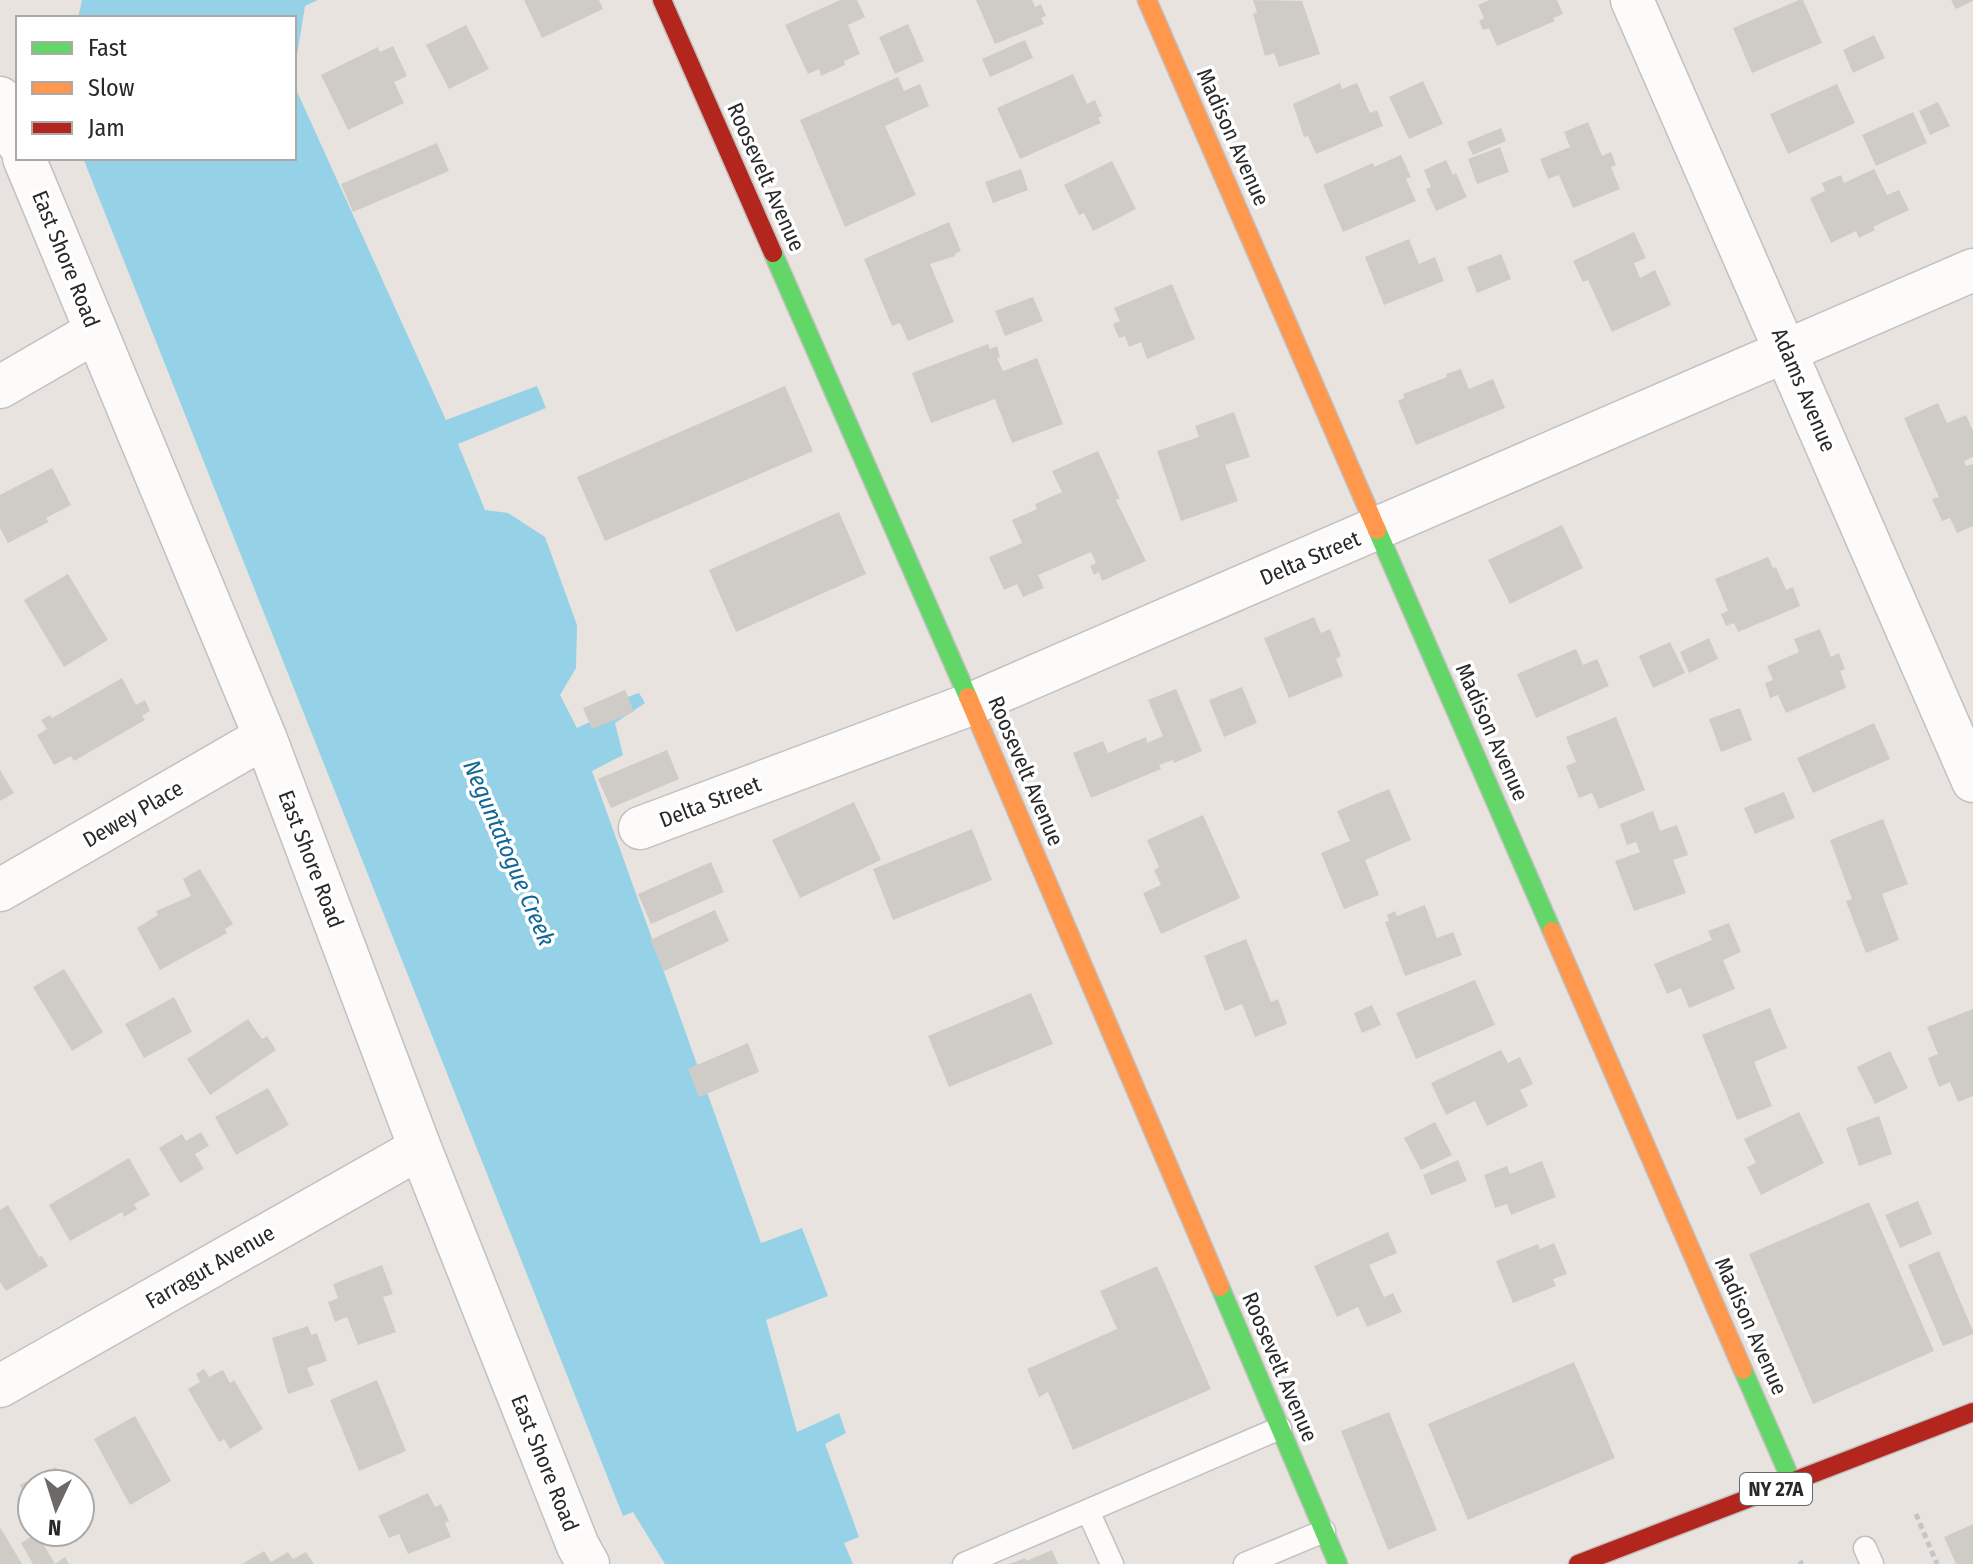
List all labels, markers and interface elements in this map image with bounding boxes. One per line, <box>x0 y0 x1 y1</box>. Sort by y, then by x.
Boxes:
legend <box>16 16 296 160</box>
text: Fast <box>88 34 127 62</box>
street label: Madison Avenue <box>1191 64 1275 210</box>
text: Slow <box>88 74 135 102</box>
street label: Roosevelt Avenue <box>721 98 811 256</box>
text: Jam <box>88 114 125 142</box>
street label: East Shore Road <box>26 187 106 331</box>
street label: Adams Avenue <box>1766 324 1842 456</box>
street label: Delta Street <box>1256 524 1365 591</box>
street label: Madison Avenue <box>1450 659 1534 805</box>
street label: Roosevelt Avenue <box>982 692 1070 850</box>
water label: Neguntatogue Creek <box>457 756 561 950</box>
street label: Delta Street <box>655 770 765 834</box>
street label: Dewey Place <box>78 774 188 854</box>
street label: East Shore Road <box>272 786 350 932</box>
street label: Farragut Avenue <box>141 1219 279 1315</box>
street label: Madison Avenue <box>1709 1253 1793 1399</box>
street label: Roosevelt Avenue <box>1236 1288 1324 1446</box>
street label: East Shore Road <box>505 1391 585 1535</box>
north arrow <box>16 1468 96 1548</box>
road number: NY 27A <box>1740 1473 1812 1505</box>
text: N <box>47 1514 62 1541</box>

